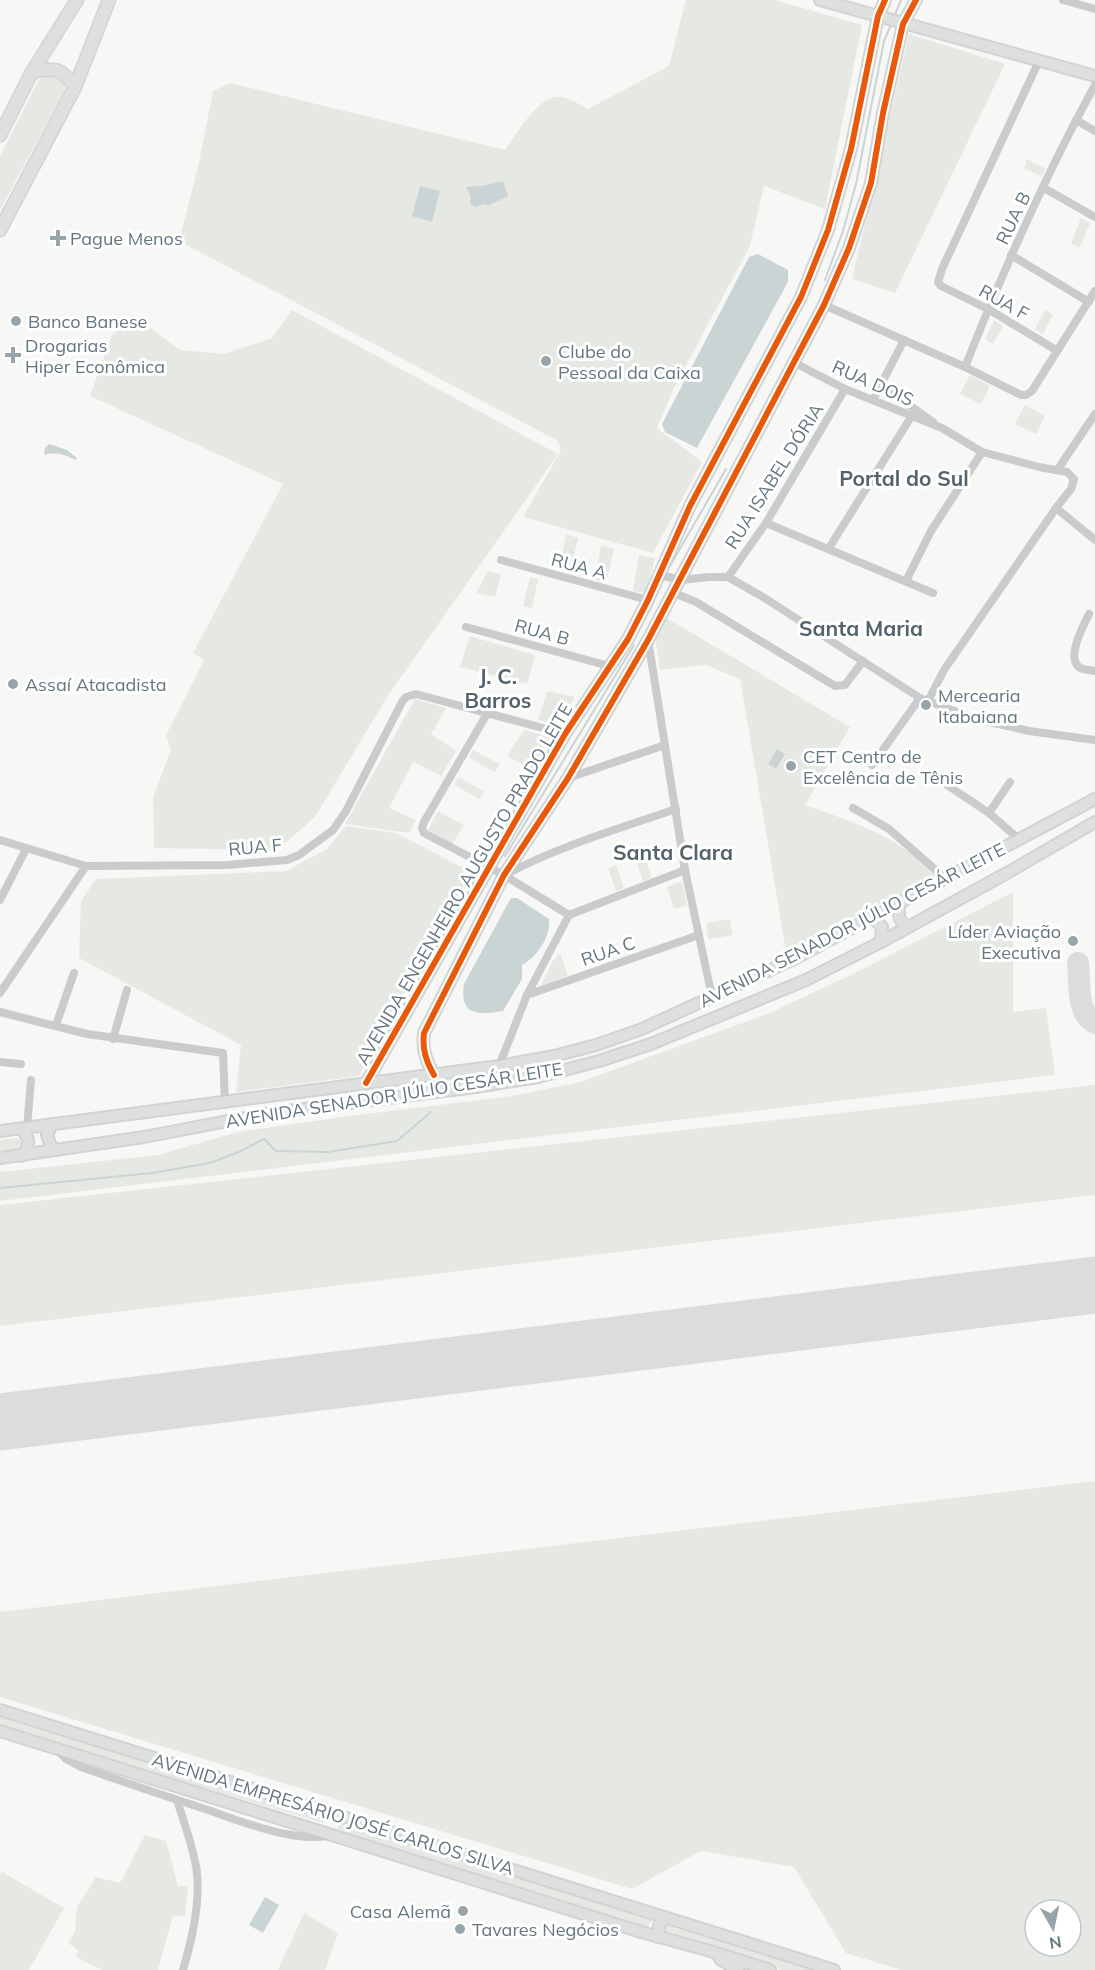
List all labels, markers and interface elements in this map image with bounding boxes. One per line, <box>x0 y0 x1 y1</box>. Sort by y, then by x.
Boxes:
street label: RUA B <box>990 188 1036 248</box>
place label: Pague Menos <box>70 227 183 250</box>
marker: Pague Menos <box>51 231 65 245</box>
street label: RUA F <box>975 279 1033 325</box>
place label: Banco Banese <box>28 310 147 333</box>
marker: Banco Banese <box>9 314 23 328</box>
place label: Drogarias Hiper Econômica <box>25 334 165 378</box>
place label: Clube do Pessoal da Caixa <box>558 340 701 384</box>
marker: Drogarias Hiper Econômica <box>6 348 20 362</box>
marker: Clube do Pessoal da Caixa <box>539 354 553 368</box>
street label: RUA DOIS <box>829 355 917 411</box>
street label: RUA ISABEL DÓRIA <box>720 399 828 553</box>
district label: Portal do Sul <box>839 465 969 491</box>
street label: RUA A <box>549 548 609 584</box>
street label: RUA B <box>512 614 572 650</box>
district label: Santa Maria <box>799 615 923 641</box>
district label: J. C. Barros <box>465 663 531 713</box>
place label: Assaí Atacadista <box>25 673 167 696</box>
marker: Assaí Atacadista <box>6 677 20 691</box>
place label: Mercearia Itabaiana <box>938 684 1021 728</box>
marker: Mercearia Itabaiana <box>919 698 933 712</box>
street label: AVENIDA ENGENHEIRO AUGUSTO PRADO LEITE <box>351 699 577 1069</box>
place label: CET Centro de Excelência de Tênis <box>803 745 963 789</box>
marker: CET Centro de Excelência de Tênis <box>784 759 798 773</box>
street label: RUA F <box>227 833 283 861</box>
street label: AVENIDA SENADOR JÚLIO CESÁR LEITE <box>695 837 1009 1013</box>
district label: Santa Clara <box>613 839 733 865</box>
place label: Líder Aviação Executiva <box>948 920 1061 964</box>
street label: RUA C <box>578 931 638 971</box>
marker: Líder Aviação Executiva <box>1066 934 1080 948</box>
street label: AVENIDA SENADOR JÚLIO CESÁR LEITE <box>224 1057 564 1133</box>
street label: AVENIDA EMPRESÁRIO JOSÉ CARLOS SILVA <box>149 1748 517 1880</box>
north arrow <box>1023 1898 1083 1958</box>
place label: Casa Alemã <box>350 1900 451 1923</box>
marker: Casa Alemã <box>456 1904 470 1918</box>
place label: Tavares Negócios <box>472 1918 619 1941</box>
marker: Tavares Negócios <box>453 1922 467 1936</box>
text: N <box>1048 1932 1063 1954</box>

